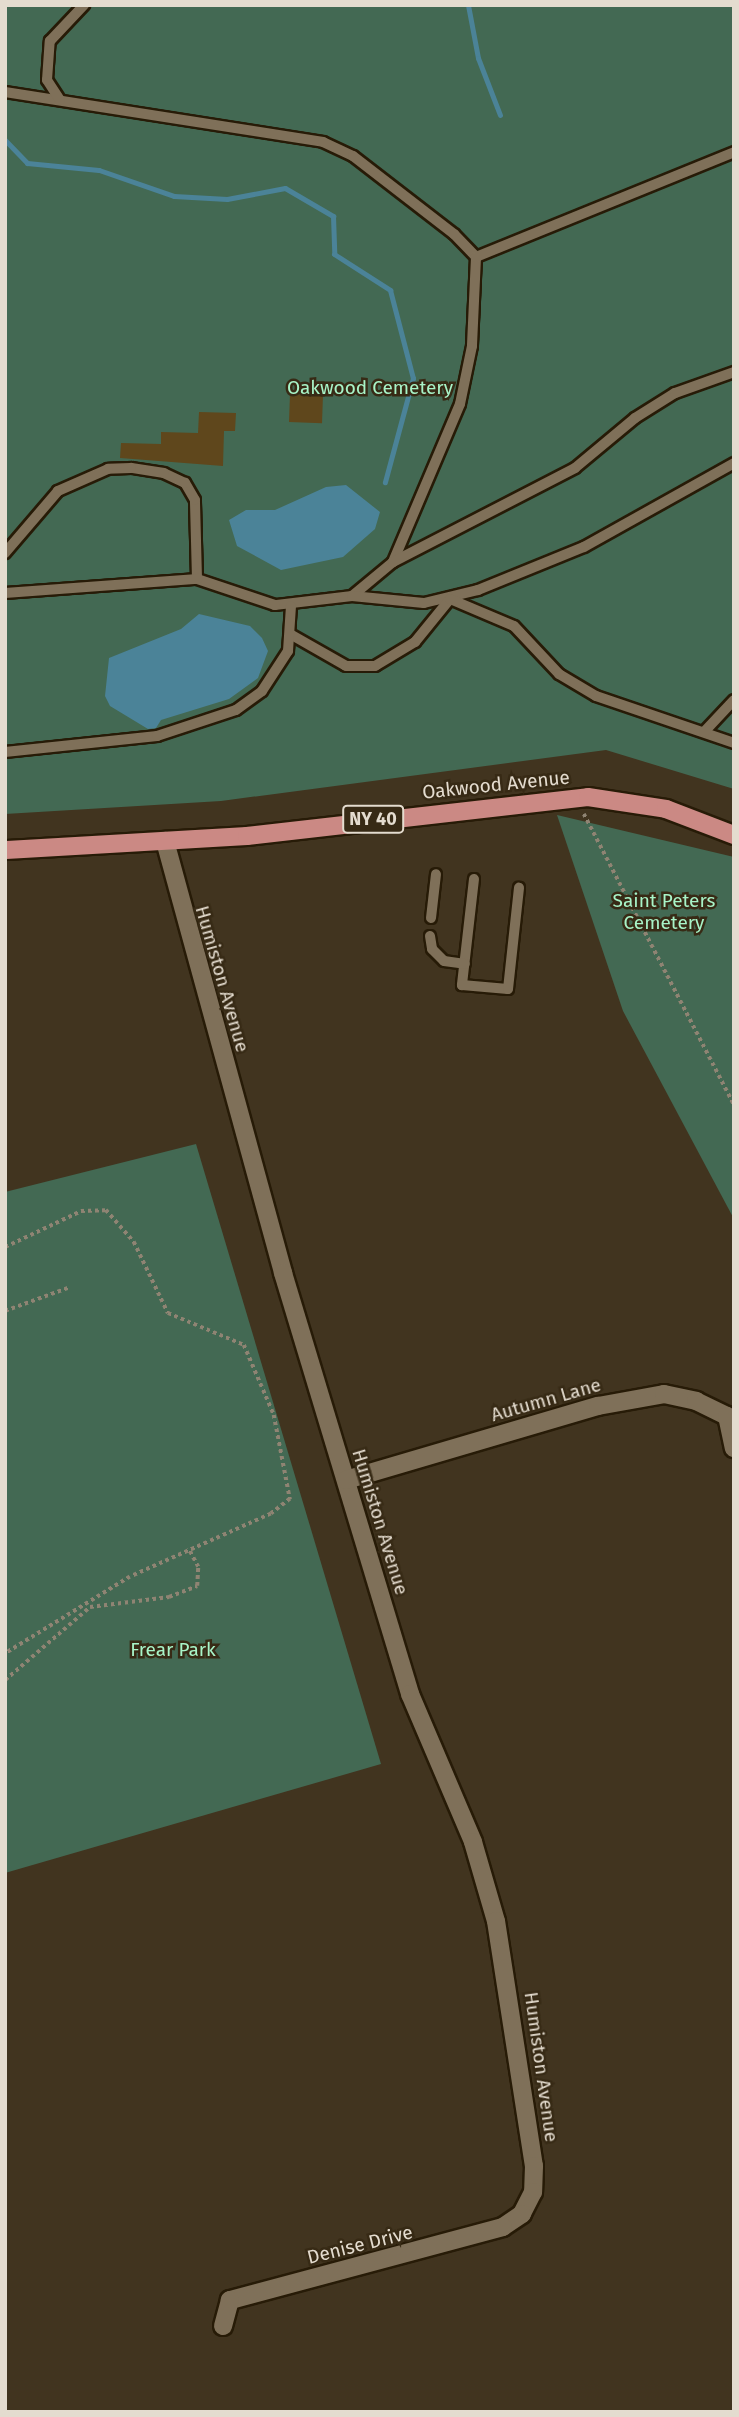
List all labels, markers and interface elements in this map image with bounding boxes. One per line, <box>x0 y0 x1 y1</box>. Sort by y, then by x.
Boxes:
park label: Oakwood Cemetery <box>287 377 453 399</box>
street label: Oakwood Avenue <box>421 766 571 804</box>
road number: NY 40 <box>342 804 404 834</box>
park label: Saint Peters Cemetery <box>613 890 715 934</box>
street label: Humiston Avenue <box>190 903 254 1055</box>
street label: Autumn Lane <box>488 1373 604 1427</box>
street label: Humiston Avenue <box>347 1446 413 1598</box>
park label: Frear Park <box>130 1639 216 1661</box>
street label: Humiston Avenue <box>519 1990 563 2144</box>
street label: Denise Drive <box>305 2221 415 2269</box>

